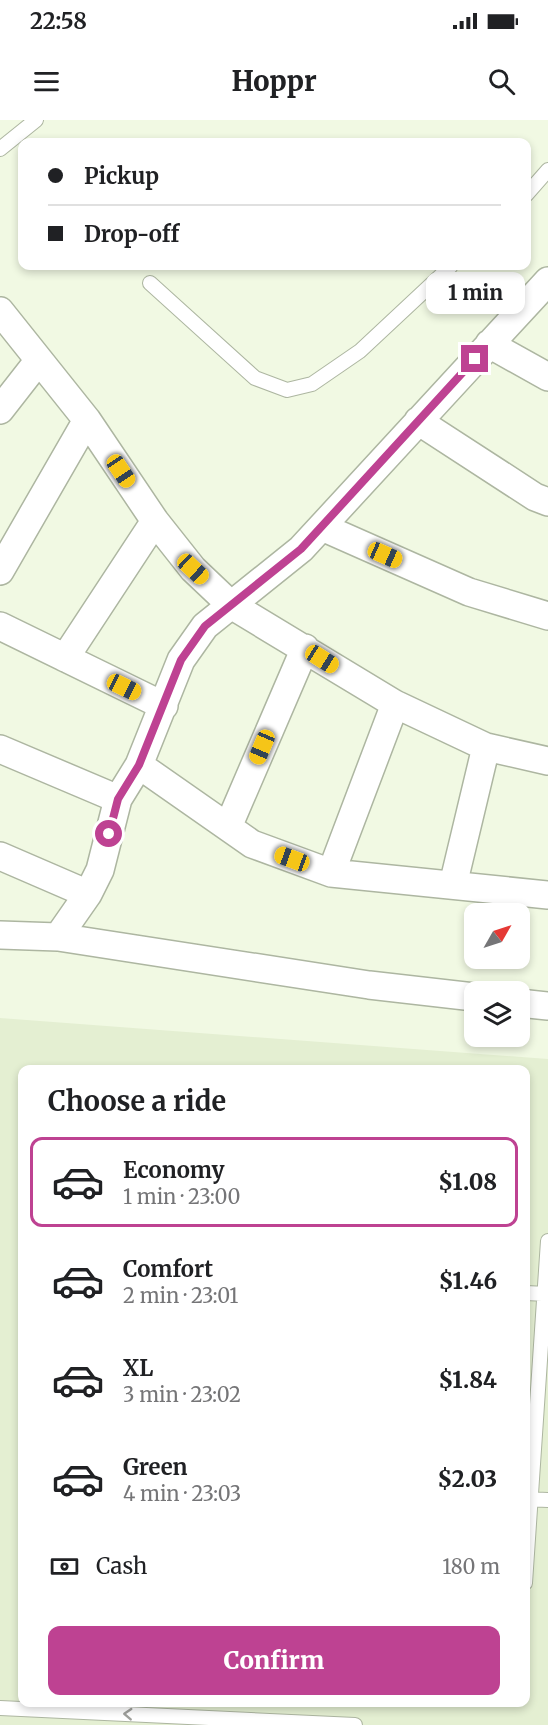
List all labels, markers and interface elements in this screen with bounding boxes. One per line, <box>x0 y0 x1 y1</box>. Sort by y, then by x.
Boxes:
text: 22:58 <box>30 7 87 35</box>
text: Hoppr <box>231 64 317 98</box>
icon: menu <box>30 65 63 98</box>
icon: search <box>485 65 518 98</box>
text: Pickup <box>84 162 159 190</box>
text: Drop-off <box>84 220 179 248</box>
callout: 1 min <box>426 272 524 314</box>
text: 1 min <box>448 280 503 305</box>
route end <box>461 345 488 372</box>
car <box>103 451 139 491</box>
car <box>365 539 405 571</box>
car <box>174 550 212 588</box>
car <box>302 642 342 676</box>
car <box>104 671 144 703</box>
car <box>247 727 277 767</box>
route start <box>95 820 122 847</box>
car <box>272 844 312 874</box>
north arrow <box>464 903 530 969</box>
map controls <box>464 903 530 1047</box>
button: layers <box>464 981 530 1047</box>
text: Choose a ride <box>48 1084 226 1118</box>
icon: car <box>51 1155 105 1209</box>
text: Economy <box>123 1156 224 1184</box>
text: $1.08 <box>438 1168 497 1196</box>
text: 1 min · 23:00 <box>123 1184 240 1209</box>
icon: car <box>51 1254 105 1308</box>
text: Comfort <box>123 1255 213 1283</box>
text: $1.46 <box>439 1267 497 1295</box>
text: 2 min · 23:01 <box>123 1283 238 1308</box>
icon: car <box>51 1353 105 1407</box>
text: XL <box>123 1354 153 1382</box>
text: $1.84 <box>438 1366 497 1394</box>
text: 3 min · 23:02 <box>123 1382 241 1407</box>
icon: car <box>51 1452 105 1506</box>
text: Green <box>123 1453 187 1481</box>
text: $2.03 <box>438 1465 497 1493</box>
text: 4 min · 23:03 <box>123 1481 241 1506</box>
icon: cash <box>48 1550 81 1583</box>
text: Cash <box>96 1552 147 1580</box>
text: 180 m <box>442 1554 500 1579</box>
button: Confirm <box>48 1626 500 1695</box>
one-way arrow <box>124 1707 133 1720</box>

